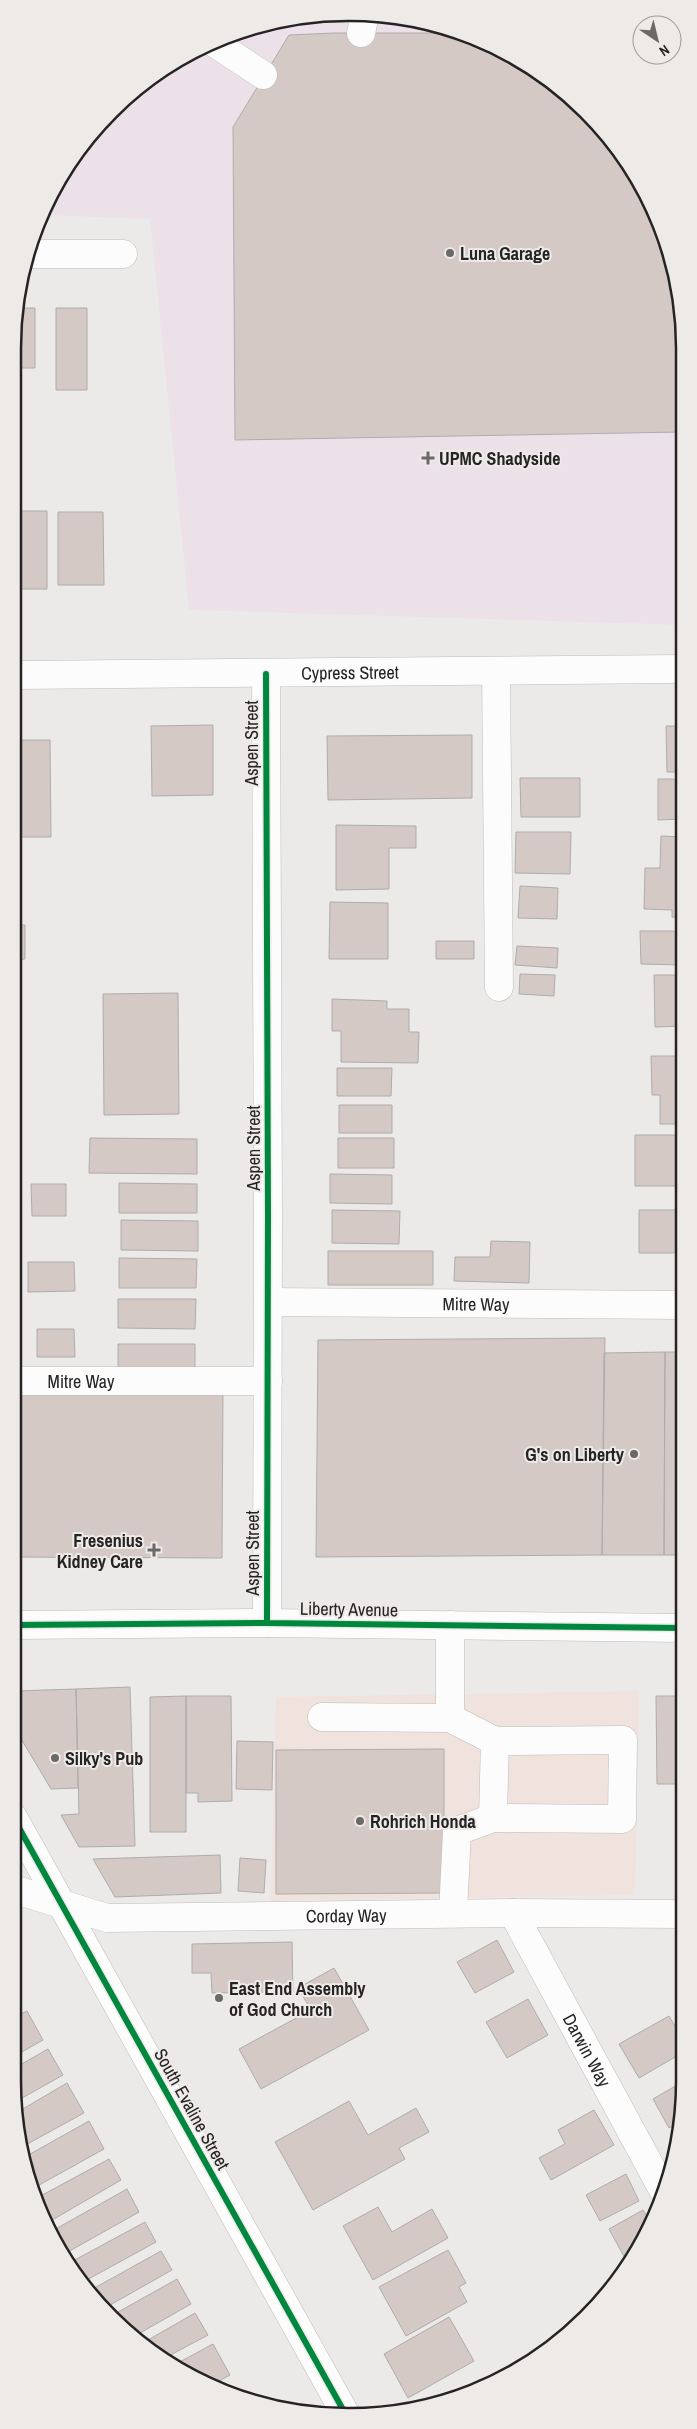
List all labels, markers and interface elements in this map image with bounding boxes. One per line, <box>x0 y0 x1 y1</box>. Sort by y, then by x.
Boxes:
north arrow <box>632 15 682 65</box>
text: N <box>656 41 673 60</box>
place label: Luna Garage <box>460 241 550 266</box>
marker: Luna Garage <box>444 247 456 259</box>
place label: UPMC Shadyside <box>439 446 560 471</box>
marker: UPMC Shadyside <box>421 451 435 465</box>
street label: Cypress Street <box>301 659 399 685</box>
street label: Aspen Street <box>239 700 264 787</box>
street label: Aspen Street <box>241 1105 266 1192</box>
street label: Mitre Way <box>443 1291 510 1316</box>
street label: Mitre Way <box>48 1369 115 1394</box>
place label: G's on Liberty <box>525 1442 625 1467</box>
marker: G's on Liberty <box>628 1448 640 1460</box>
street label: Aspen Street <box>240 1510 265 1597</box>
place label: Fresenius Kidney Care <box>57 1528 143 1574</box>
marker: Fresenius Kidney Care <box>147 1543 161 1557</box>
street label: Liberty Avenue <box>300 1596 398 1622</box>
place label: Silky's Pub <box>65 1746 143 1771</box>
marker: Silky's Pub <box>49 1752 61 1764</box>
place label: Rohrich Honda <box>370 1809 477 1834</box>
marker: Rohrich Honda <box>354 1815 366 1827</box>
street label: Corday Way <box>306 1902 387 1928</box>
place label: East End Assembly of God Church <box>229 1976 366 2022</box>
marker: East End Assembly of God Church <box>213 1992 225 2004</box>
street label: Darwin Way <box>557 2009 618 2092</box>
street label: South Evaline Street <box>148 2044 236 2174</box>

